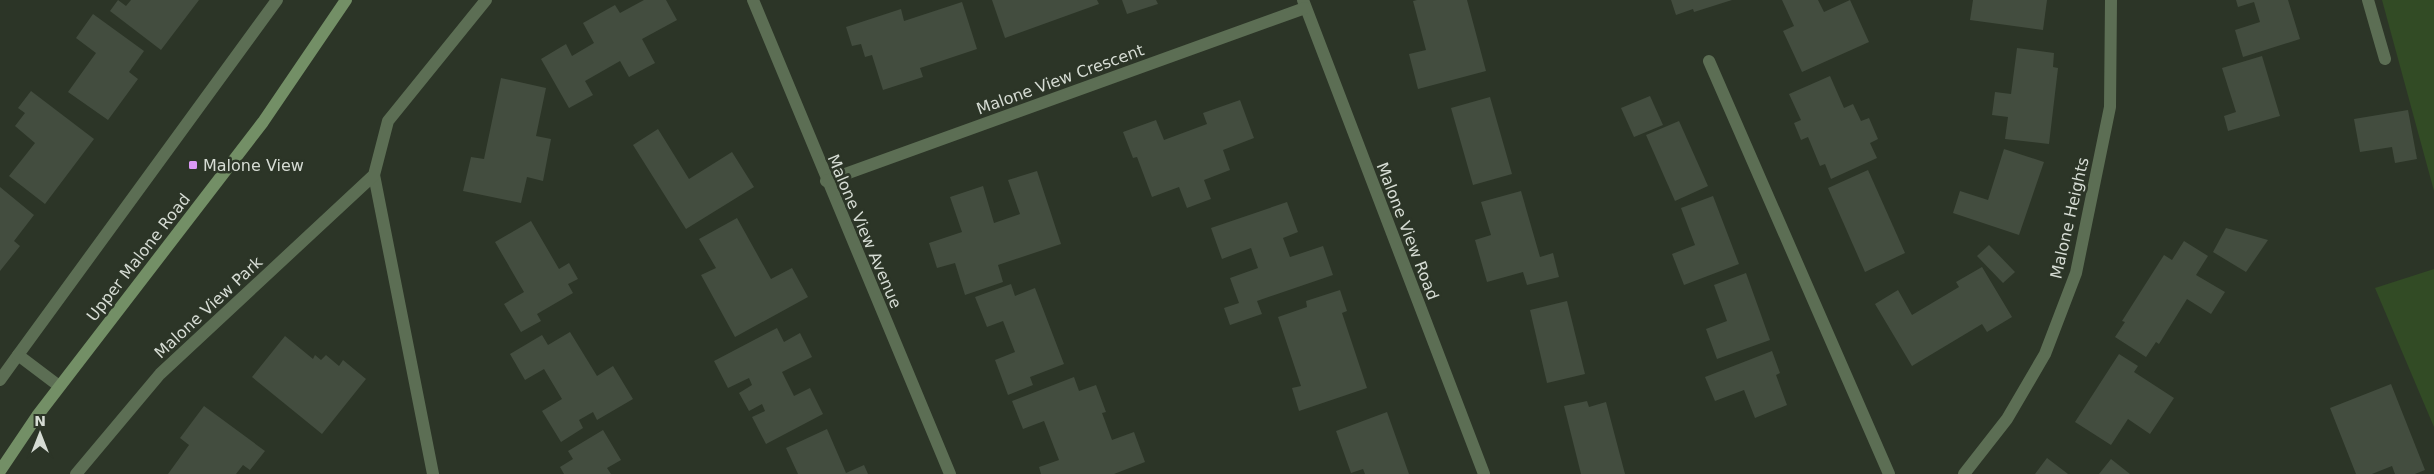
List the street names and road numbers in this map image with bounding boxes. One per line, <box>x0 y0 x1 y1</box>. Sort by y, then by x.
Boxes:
street label: Malone View Crescent <box>974 40 1146 119</box>
street label: Malone View Avenue <box>823 151 906 311</box>
street label: Malone Heights <box>2046 155 2093 281</box>
street label: Malone View Road <box>1372 160 1443 303</box>
street label: Upper Malone Road <box>83 190 194 325</box>
street label: Malone View Park <box>150 252 267 362</box>

